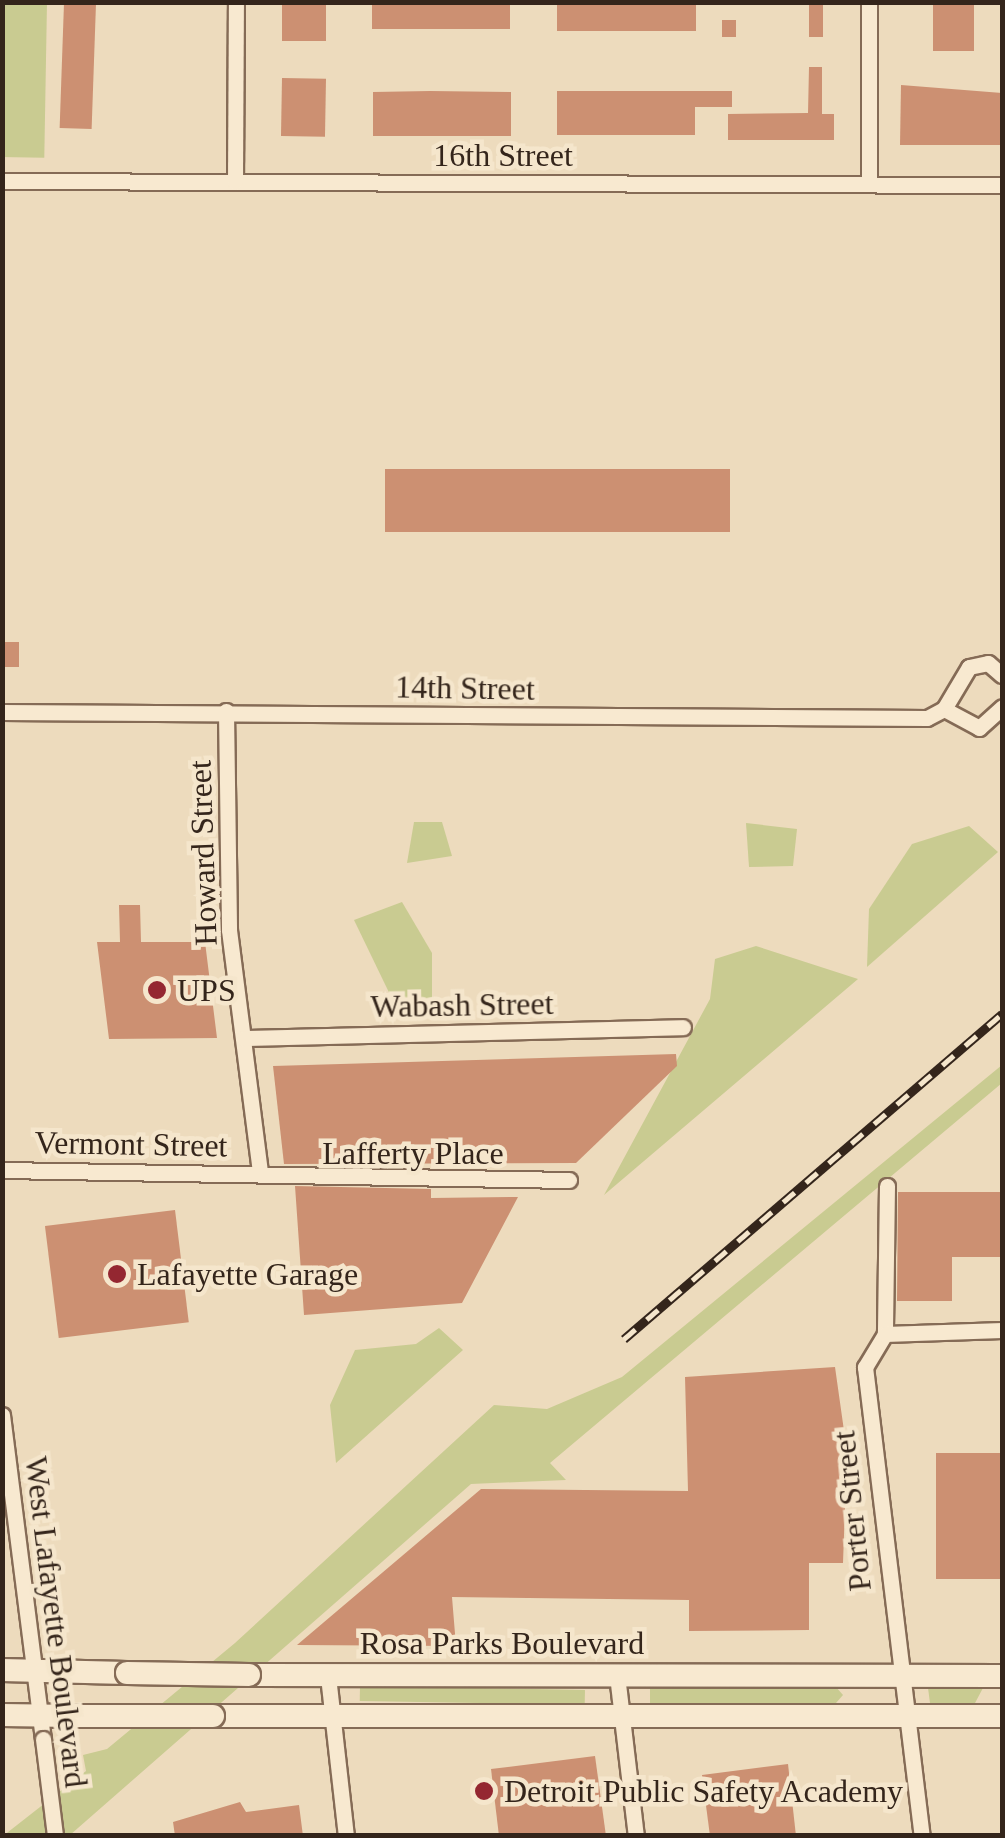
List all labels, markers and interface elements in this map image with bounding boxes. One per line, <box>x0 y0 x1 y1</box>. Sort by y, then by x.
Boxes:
street label: 16th Street <box>433 136 573 174</box>
street label: 14th Street <box>395 668 535 708</box>
street label: Howard Street <box>181 760 225 946</box>
place label: UPS <box>177 971 236 1009</box>
marker: UPS <box>146 979 168 1001</box>
street label: Wabash Street <box>370 984 554 1026</box>
street label: Vermont Street <box>34 1123 228 1165</box>
street label: Lafferty Place <box>322 1134 504 1172</box>
place label: Lafayette Garage <box>137 1255 358 1293</box>
marker: Lafayette Garage <box>106 1263 128 1285</box>
street label: Porter Street <box>824 1429 880 1593</box>
street label: West Lafayette Boulevard <box>17 1454 95 1790</box>
street label: Rosa Parks Boulevard <box>360 1624 644 1662</box>
place label: Detroit Public Safety Academy <box>504 1772 905 1810</box>
marker: Detroit Public Safety Academy <box>473 1780 495 1802</box>

